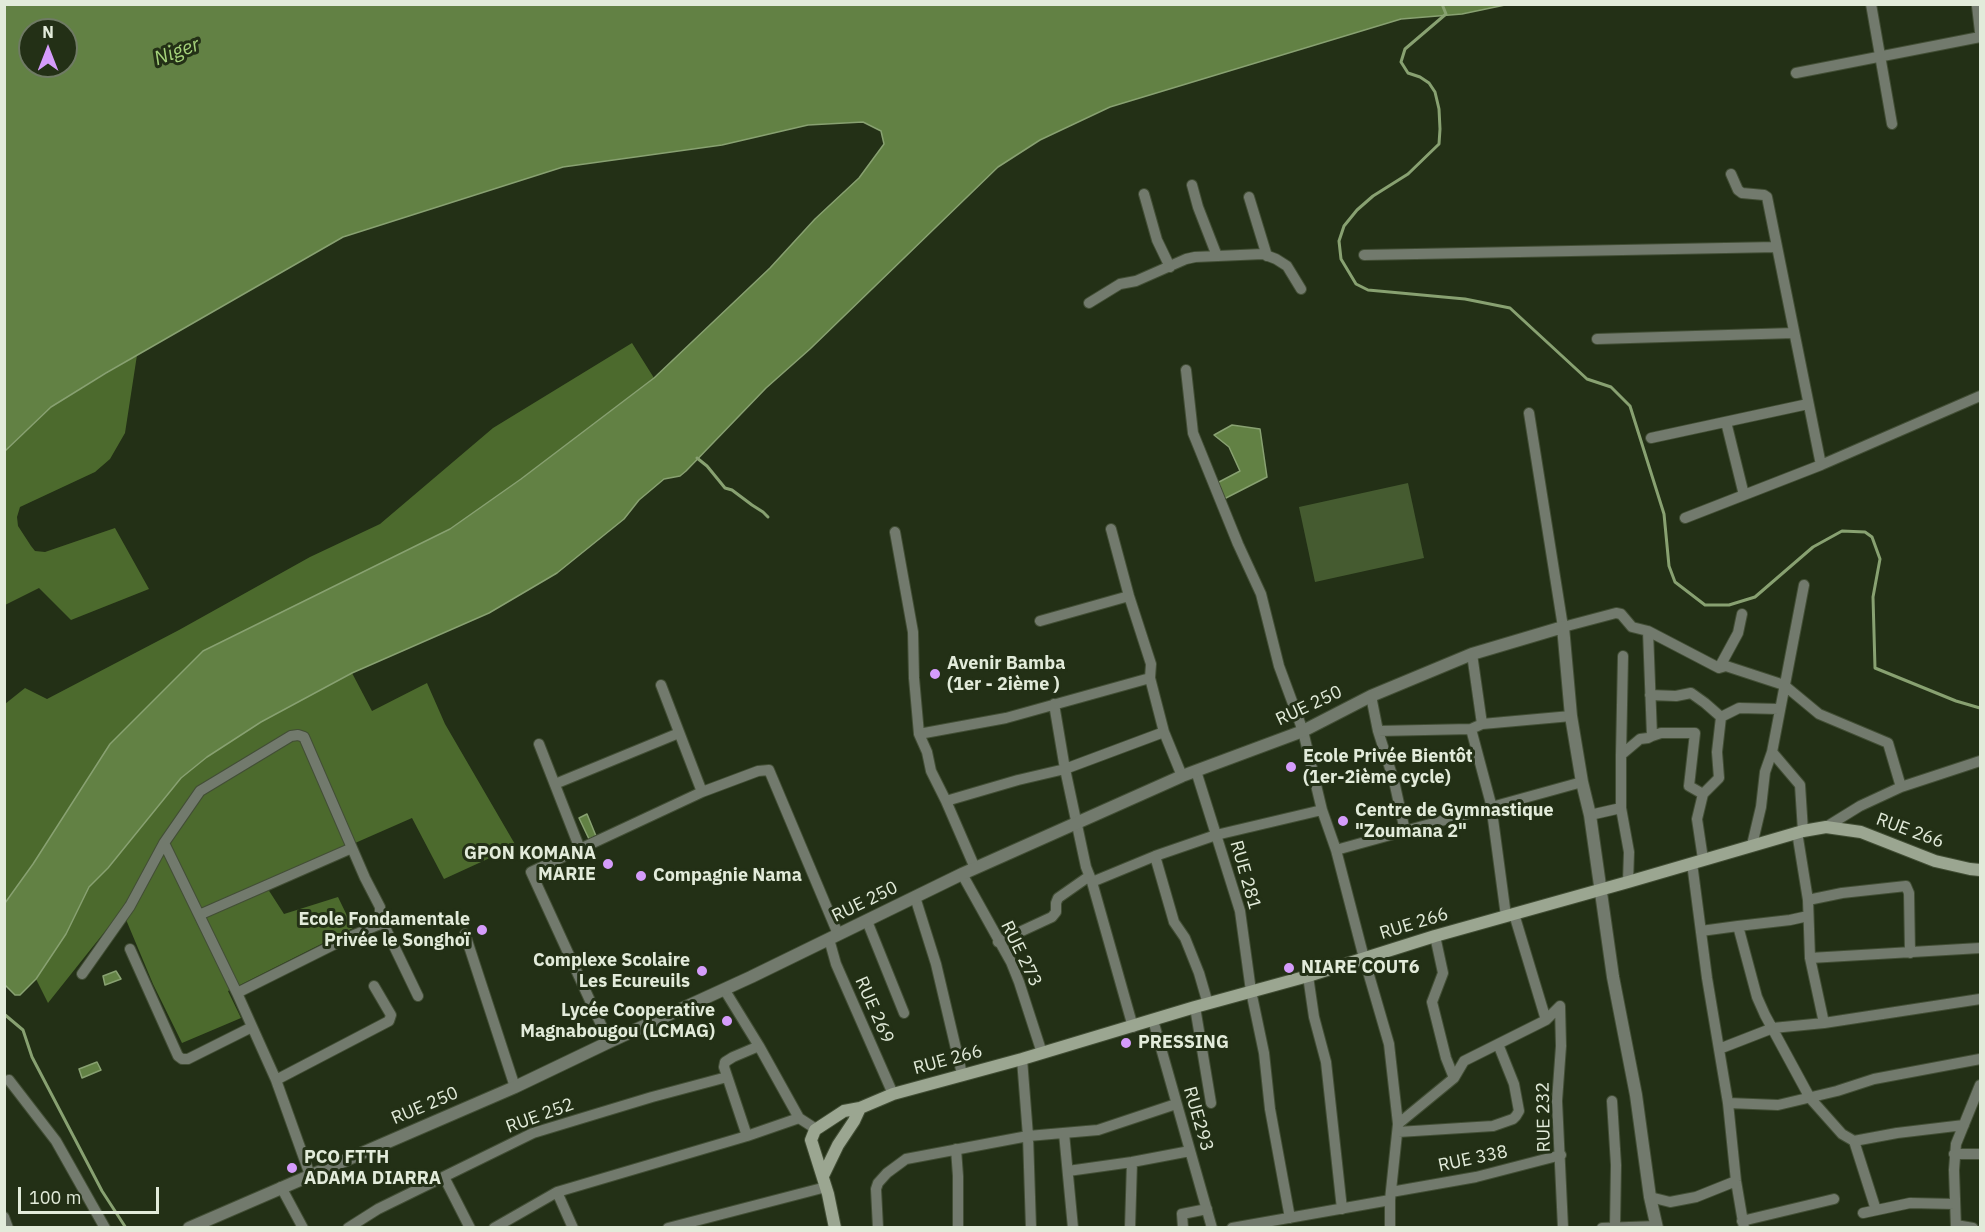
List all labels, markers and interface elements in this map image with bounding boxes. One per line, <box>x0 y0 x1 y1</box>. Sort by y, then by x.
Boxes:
north arrow <box>18 18 78 78</box>
text: N <box>42 22 54 42</box>
water label: Niger <box>151 33 203 71</box>
place label: Avenir Bamba (1er - 2ième ) <box>947 653 1065 696</box>
marker: Avenir Bamba (1er - 2ième ) <box>928 667 942 681</box>
street label: RUE 250 <box>1272 681 1346 731</box>
place label: Ecole Privée Bientôt (1er-2ième cycle) <box>1303 746 1473 789</box>
marker: Ecole Privée Bientôt (1er-2ième cycle) <box>1284 760 1298 774</box>
place label: Centre de Gymnastique "Zoumana 2" <box>1355 800 1554 842</box>
street label: RUE 266 <box>1873 809 1947 853</box>
marker: Centre de Gymnastique "Zoumana 2" <box>1336 814 1350 828</box>
street label: RUE 281 <box>1225 838 1265 912</box>
place label: GPON KOMANA MARIE <box>464 843 596 886</box>
marker: GPON KOMANA MARIE <box>601 857 615 871</box>
place label: Compagnie Nama <box>653 865 802 887</box>
marker: Compagnie Nama <box>634 869 648 883</box>
street label: RUE 250 <box>829 877 901 927</box>
street label: RUE 266 <box>1377 903 1451 945</box>
place label: Ecole Fondamentale Privée le Songhoï <box>298 909 470 952</box>
street label: RUE 273 <box>996 918 1046 990</box>
marker: Ecole Fondamentale Privée le Songhoï <box>475 923 489 937</box>
place label: Complexe Scolaire Les Ecureuils <box>533 950 690 992</box>
place label: NIARE COUT6 <box>1301 957 1420 979</box>
marker: NIARE COUT6 <box>1282 961 1296 975</box>
marker: Complexe Scolaire Les Ecureuils <box>695 964 709 978</box>
street label: RUE 269 <box>850 973 898 1047</box>
place label: Lycée Cooperative Magnabougou (LCMAG) <box>520 1000 715 1042</box>
marker: Lycée Cooperative Magnabougou (LCMAG) <box>720 1014 734 1028</box>
place label: PRESSING <box>1138 1032 1229 1054</box>
marker: PRESSING <box>1119 1036 1133 1050</box>
street label: RUE 266 <box>911 1040 985 1080</box>
street label: RUE 232 <box>1533 1081 1555 1153</box>
street label: RUE 250 <box>388 1082 462 1130</box>
street label: RUE293 <box>1178 1084 1218 1154</box>
street label: RUE 252 <box>503 1094 577 1138</box>
street label: RUE 338 <box>1436 1141 1510 1177</box>
place label: PCO FTTH ADAMA DIARRA <box>304 1147 441 1190</box>
marker: PCO FTTH ADAMA DIARRA <box>285 1161 299 1175</box>
scale bar <box>21 1175 162 1213</box>
text: 100 m <box>29 1186 81 1209</box>

